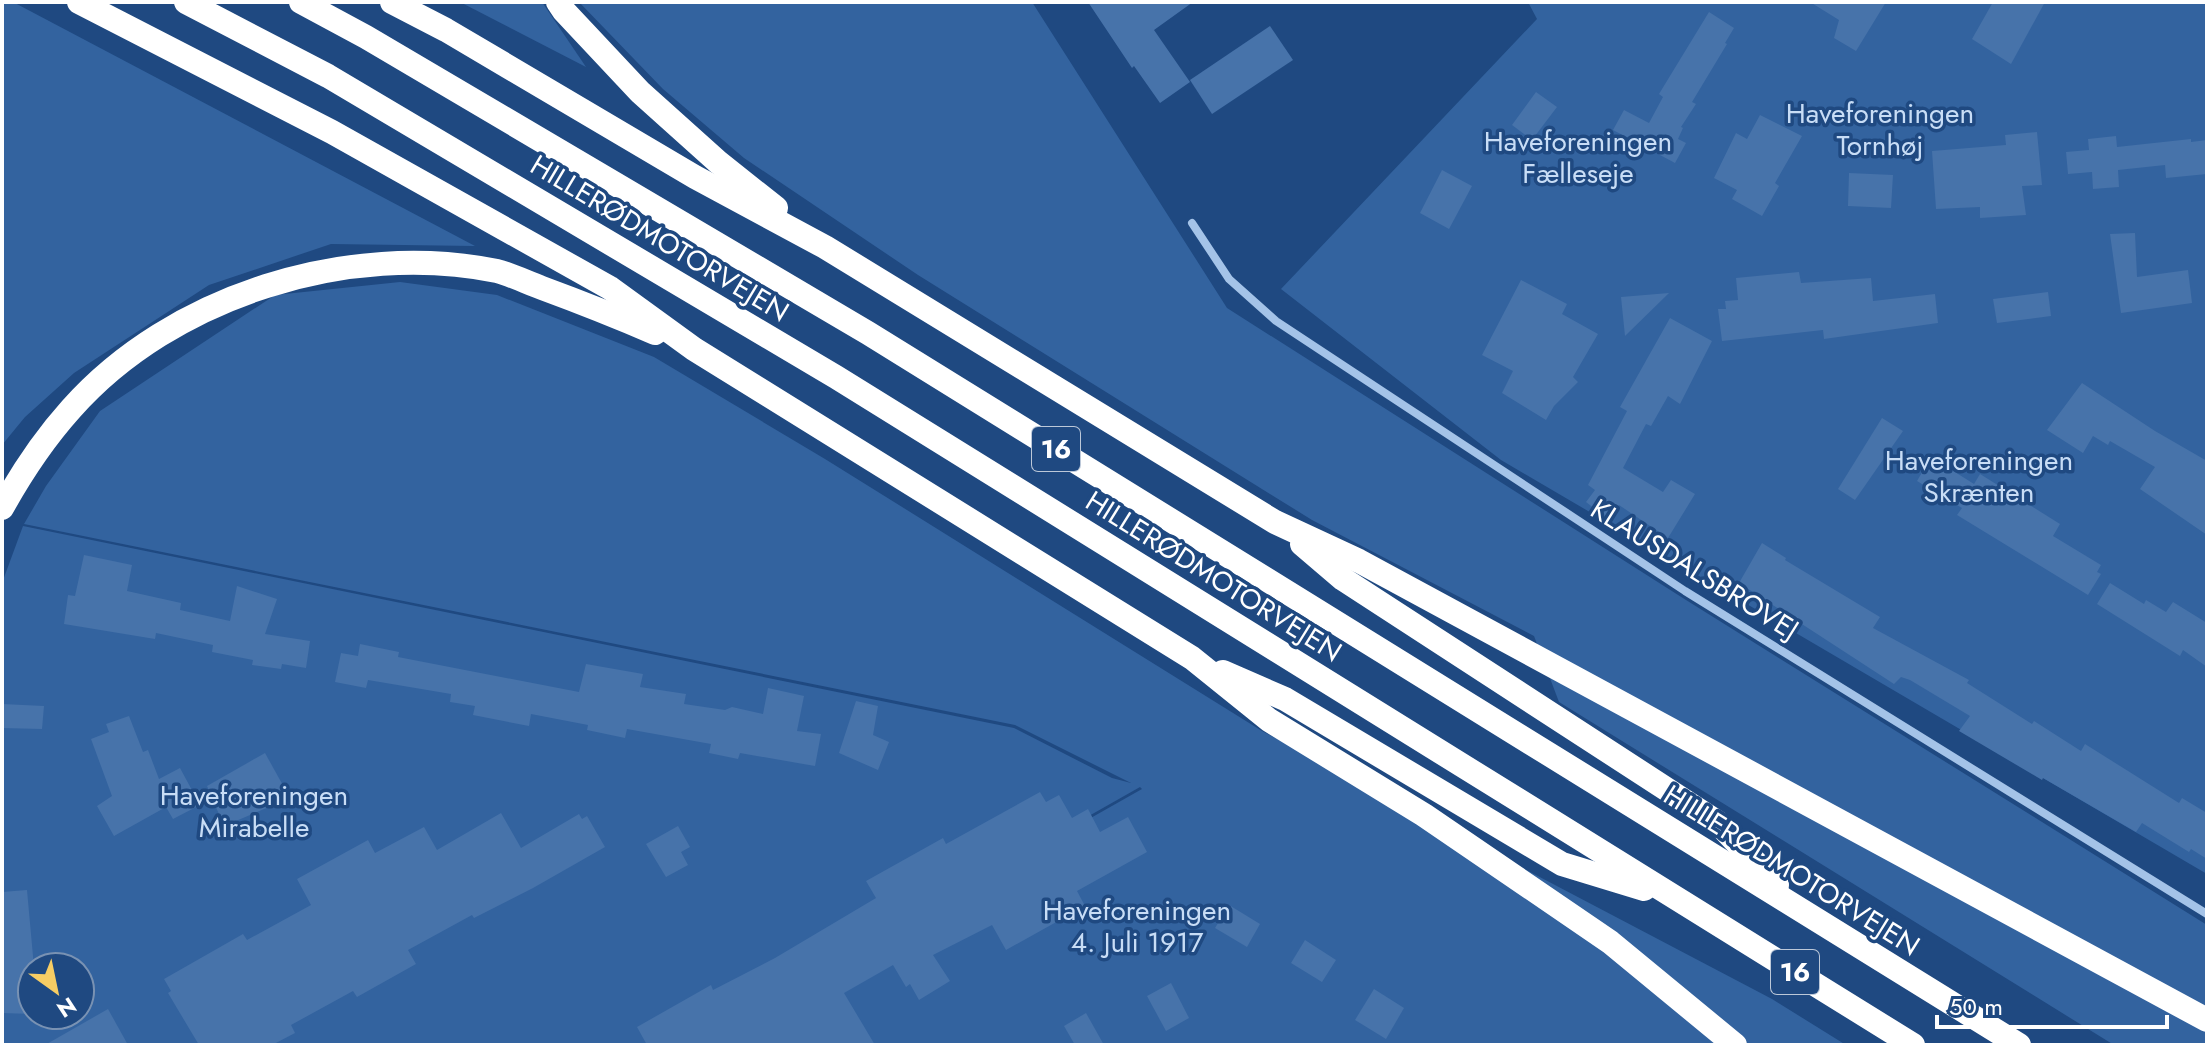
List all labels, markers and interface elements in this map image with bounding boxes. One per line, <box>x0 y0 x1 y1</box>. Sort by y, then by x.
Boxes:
park label: Haveforeningen Tornhøj <box>1786 93 1974 166</box>
park label: Haveforeningen Fælleseje <box>1484 121 1672 194</box>
street label: HILLERØDMOTORVEJEN <box>523 145 797 332</box>
road number: 16 <box>1032 427 1080 471</box>
park label: Haveforeningen Skrænten <box>1885 440 2073 513</box>
street label: HILLERØDMOTORVEJEN <box>1078 481 1350 672</box>
street label: KLAUSDALSBROVEJ <box>1583 489 1807 650</box>
park label: Haveforeningen Mirabelle <box>160 775 348 848</box>
street label: HILLERØDMOTORVEJEN <box>1656 775 1928 966</box>
park label: Haveforeningen 4. Juli 1917 <box>1043 890 1231 963</box>
road number: 16 <box>1771 950 1819 994</box>
north arrow <box>16 951 96 1031</box>
scale bar <box>1937 979 2167 1029</box>
text: 50 m <box>1949 989 2003 1024</box>
text: N <box>51 990 83 1026</box>

